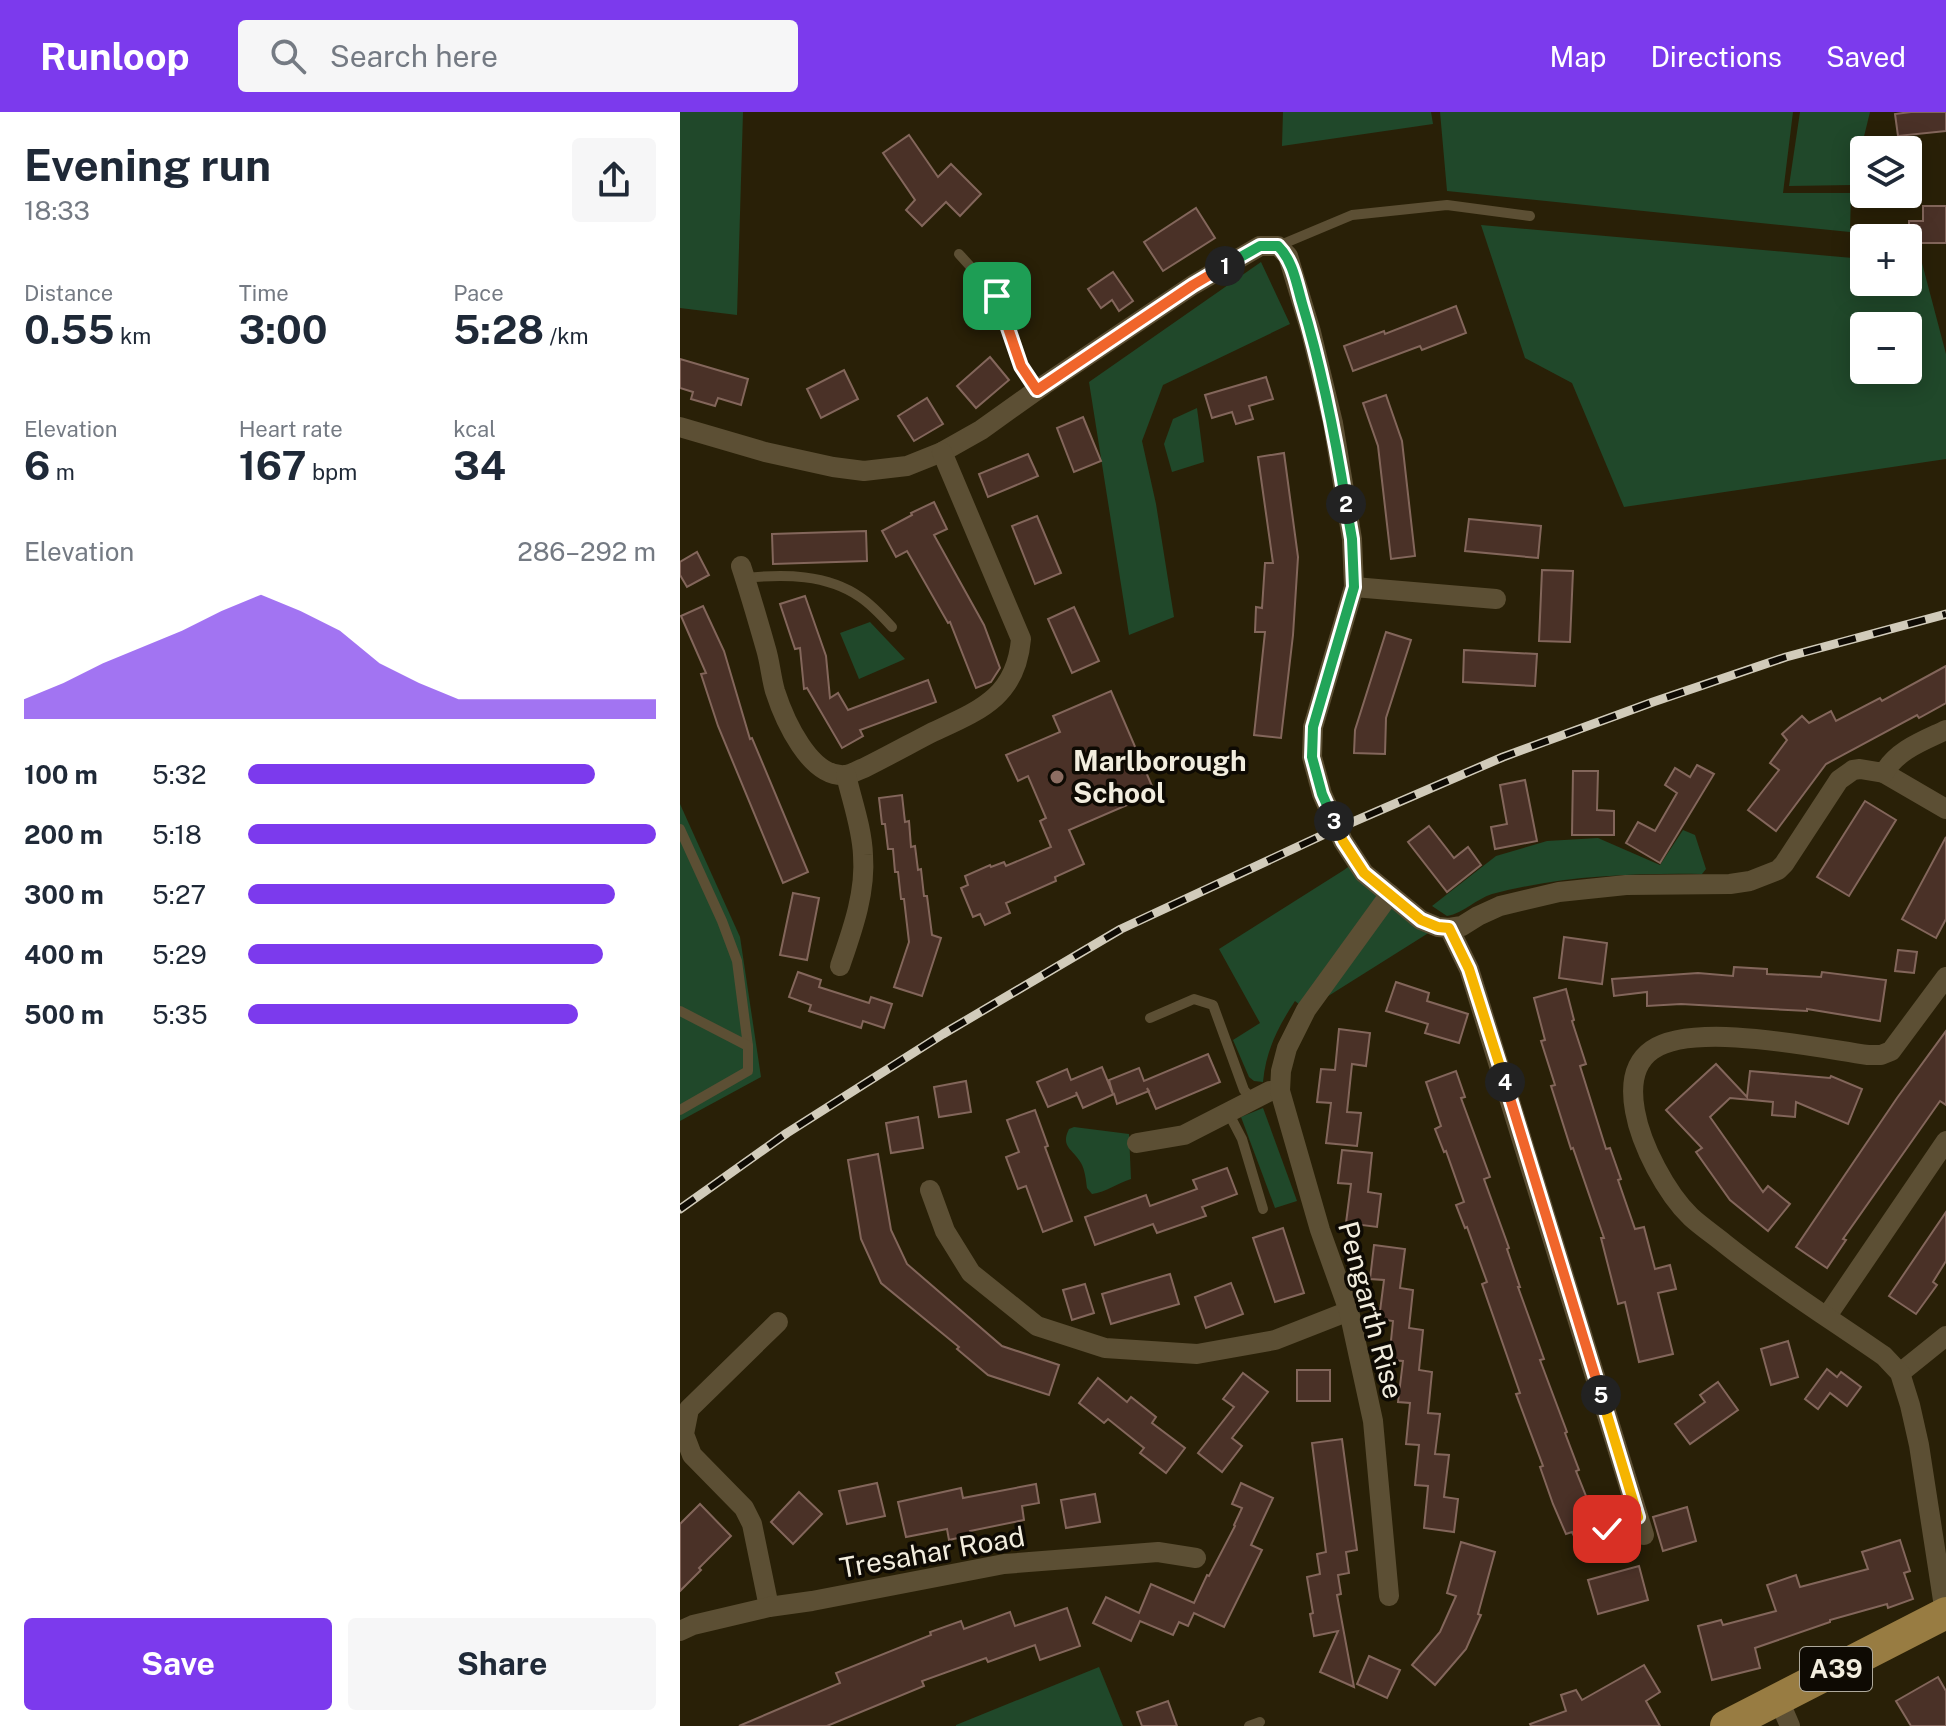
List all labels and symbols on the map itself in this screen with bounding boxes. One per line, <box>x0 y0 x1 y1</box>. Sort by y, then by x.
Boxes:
pin: 1 <box>1205 246 1245 286</box>
pin <box>963 262 1031 330</box>
pin: 2 <box>1326 484 1366 524</box>
place label: Marlborough School <box>1073 744 1247 809</box>
marker: Marlborough School <box>1048 768 1066 786</box>
pin: 3 <box>1314 801 1354 841</box>
pin: 4 <box>1485 1062 1525 1102</box>
street label: Pengarth Rise <box>1332 1218 1411 1402</box>
pin: 5 <box>1581 1375 1621 1415</box>
pin <box>1573 1495 1641 1563</box>
street label: Tresahar Road <box>837 1519 1027 1584</box>
road number: A39 <box>1800 1647 1872 1691</box>

